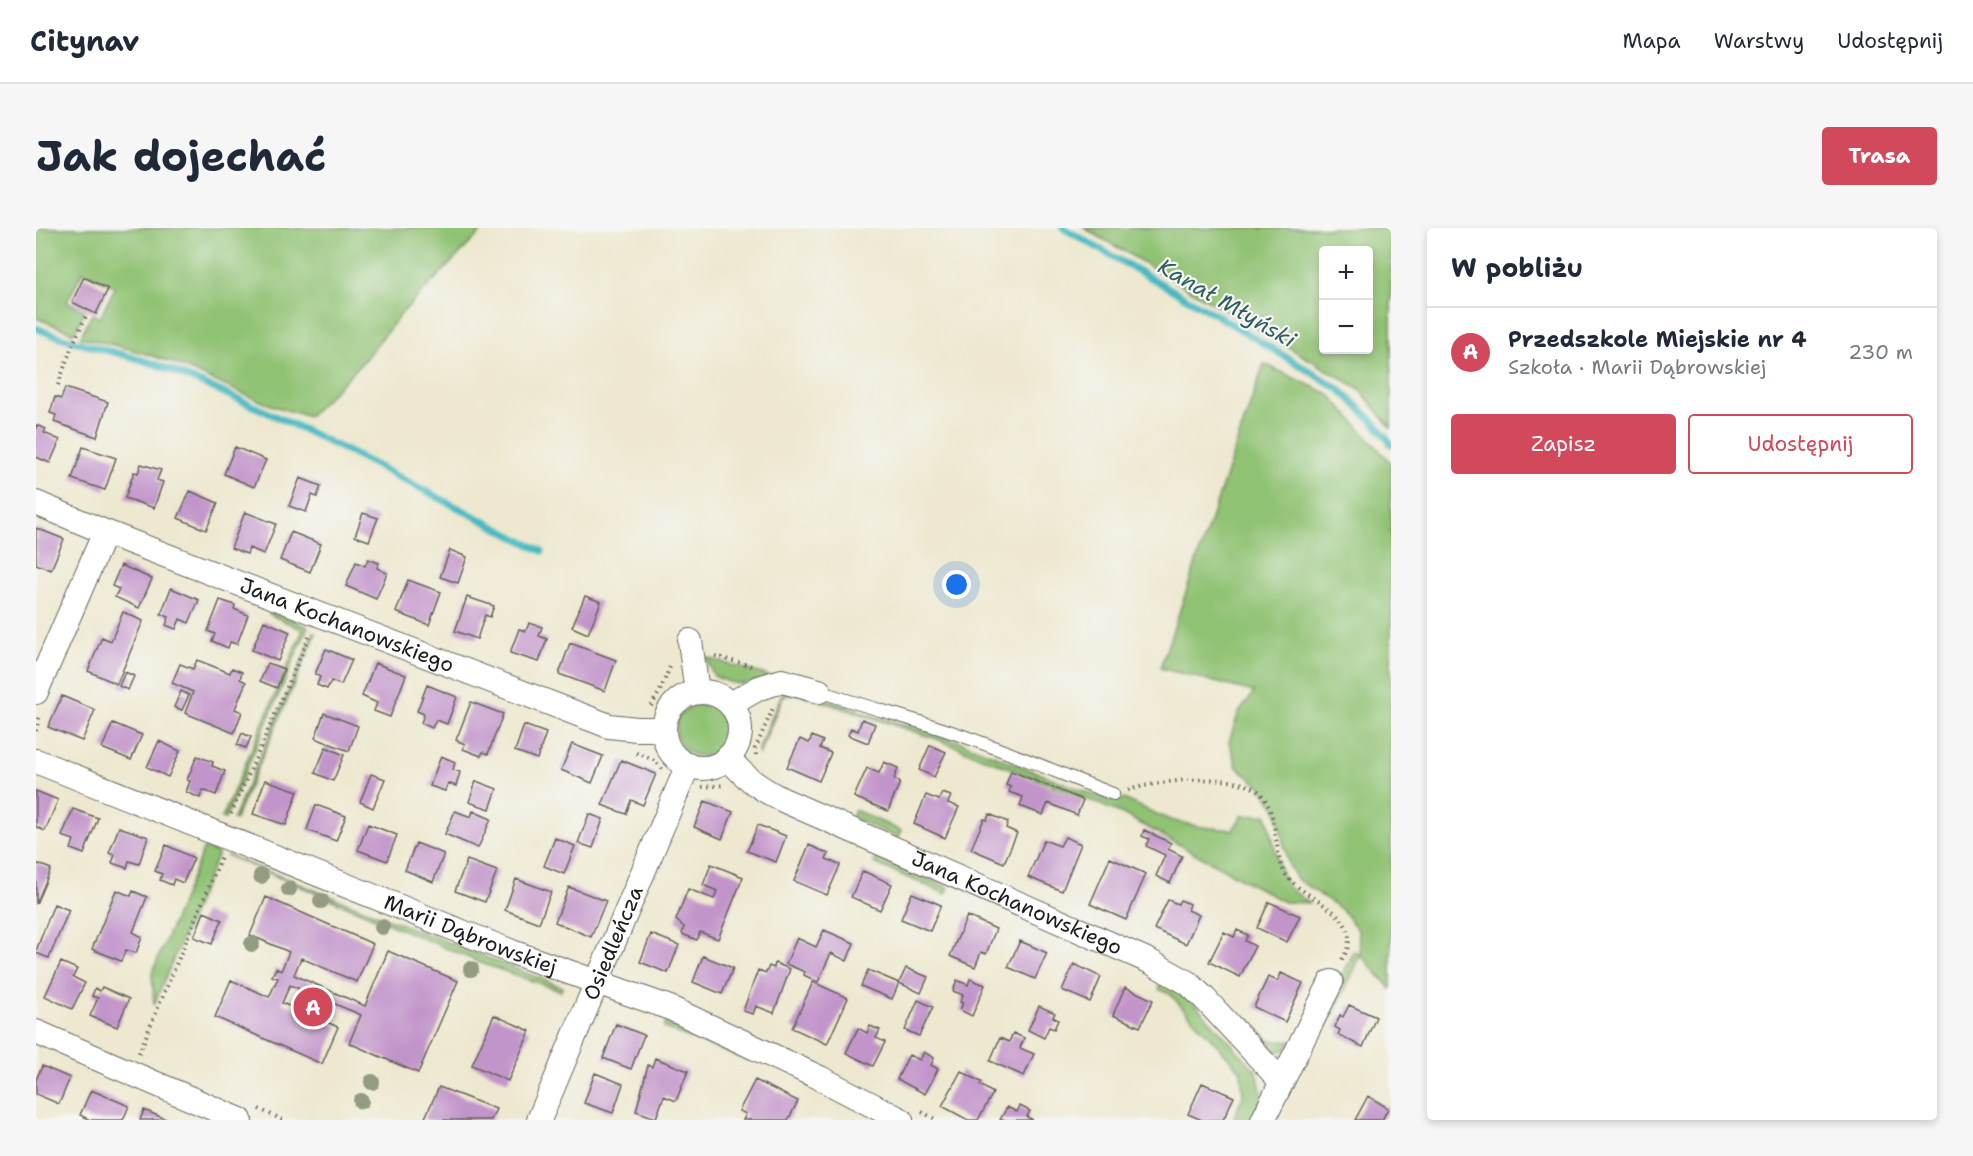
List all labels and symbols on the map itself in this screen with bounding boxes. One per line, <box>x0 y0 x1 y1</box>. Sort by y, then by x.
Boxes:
water label: Kanał Młyński <box>1153 252 1302 355</box>
your location <box>942 570 971 599</box>
street label: Jana Kochanowskiego <box>236 571 458 679</box>
street label: Jana Kochanowskiego <box>907 844 1127 962</box>
street label: Osiedleńcza <box>577 882 650 1004</box>
street label: Marii Dąbrowskiej <box>380 888 561 981</box>
pin: A <box>294 984 332 1030</box>

